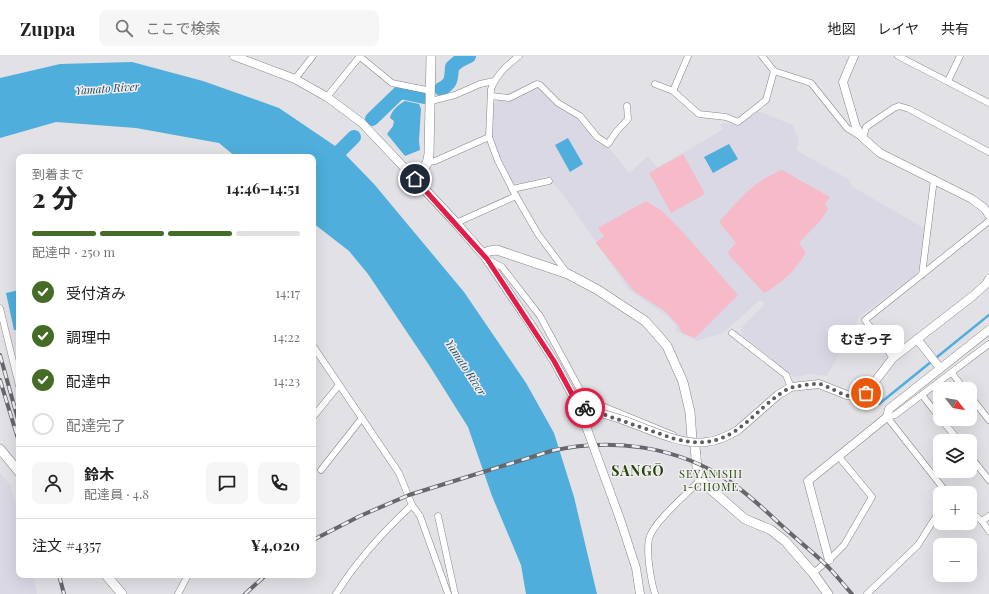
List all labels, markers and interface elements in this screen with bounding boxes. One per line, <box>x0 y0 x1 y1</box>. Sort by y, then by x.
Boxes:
search box <box>99 10 379 46</box>
text: Zuppa <box>20 15 75 41</box>
icon: search <box>113 17 135 39</box>
text: ここで検索 <box>145 18 220 38</box>
text: 地図 <box>827 19 855 38</box>
text: レイヤ <box>877 19 919 38</box>
text: 共有 <box>941 19 969 38</box>
water label: Yamato River <box>74 78 140 98</box>
pin <box>398 162 432 196</box>
text: 到着まで <box>32 165 84 182</box>
icon: home <box>404 168 426 190</box>
text: 14:46–14:51 <box>226 178 300 198</box>
text: 2 分 <box>32 180 77 215</box>
text: 配達中 · 250 m <box>32 243 115 260</box>
icon: check <box>32 281 54 303</box>
text: 受付済み <box>66 283 126 303</box>
text: 14:17 <box>275 284 300 301</box>
icon: check <box>32 325 54 347</box>
callout: むぎっ子 <box>828 325 904 353</box>
text: 調理中 <box>66 327 111 347</box>
text: 14:22 <box>273 328 300 345</box>
text: むぎっ子 <box>840 330 892 347</box>
water label: Yamato River <box>442 336 490 398</box>
icon: check <box>32 369 54 391</box>
text: 配達中 <box>66 371 111 391</box>
text: 14:23 <box>273 372 300 389</box>
pin <box>849 376 883 410</box>
icon: bag <box>855 382 877 404</box>
north arrow <box>933 382 977 426</box>
map controls <box>933 382 977 582</box>
courier <box>565 388 605 428</box>
icon: bike <box>574 397 596 419</box>
text: 配達完了 <box>66 415 126 435</box>
button: layers <box>933 434 977 478</box>
district label: SANGŌ <box>611 461 665 480</box>
button: person <box>32 462 74 504</box>
button: chat <box>206 462 248 504</box>
button: phone <box>258 462 300 504</box>
text: 鈴木 <box>84 464 114 484</box>
district label: SEYANISHI 1-CHOME <box>679 466 743 494</box>
text: 配達員 · 4.8 <box>84 485 149 502</box>
button: + <box>933 486 977 530</box>
text: 注文 #4357 <box>32 535 101 555</box>
text: ¥4,020 <box>251 535 300 555</box>
button: − <box>933 538 977 582</box>

